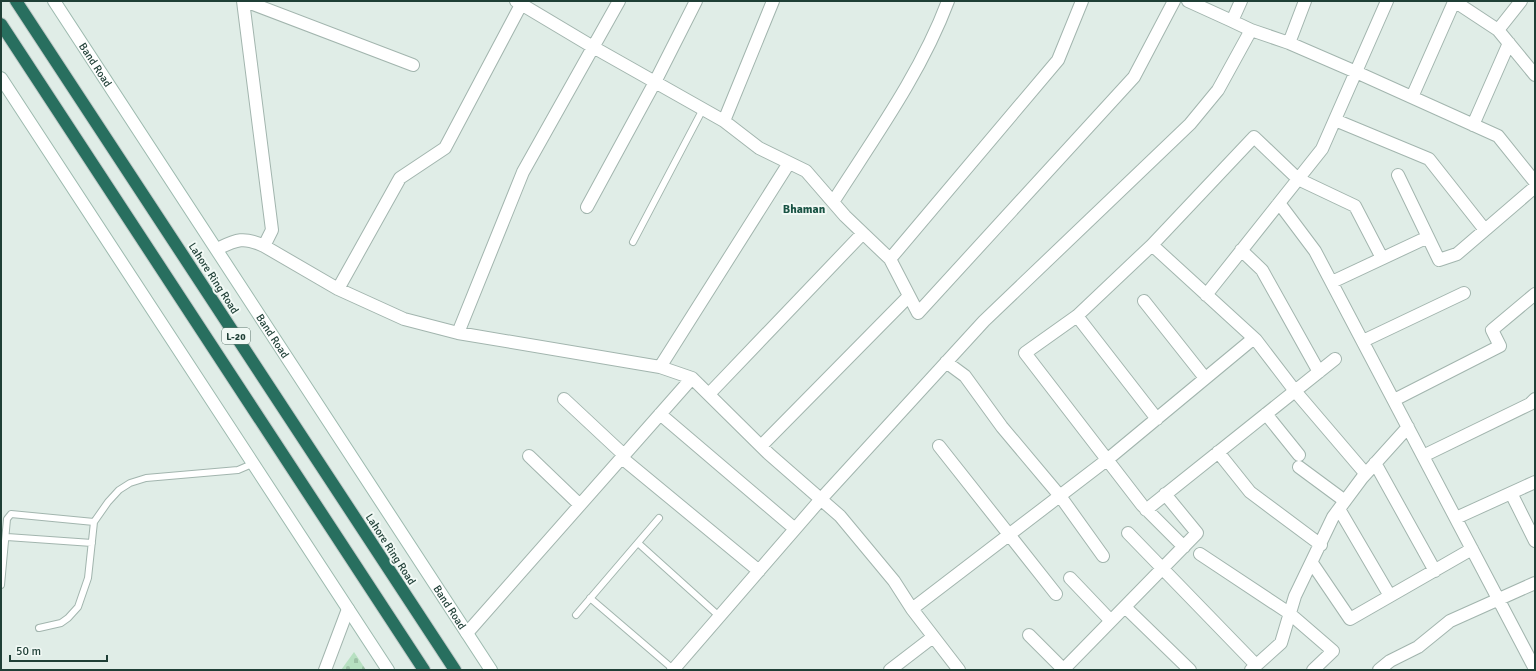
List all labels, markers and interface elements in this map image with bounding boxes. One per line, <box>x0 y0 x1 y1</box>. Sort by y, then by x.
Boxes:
street label: Band Road <box>76 40 114 90</box>
district label: Bhaman <box>783 202 826 217</box>
street label: Lahore Ring Road <box>186 240 241 316</box>
street label: Band Road <box>253 312 292 361</box>
road number: L-20 <box>222 328 250 344</box>
street label: Lahore Ring Road <box>363 511 418 587</box>
street label: Band Road <box>430 583 469 632</box>
scale bar <box>10 637 107 663</box>
text: 50 m <box>16 644 41 659</box>

